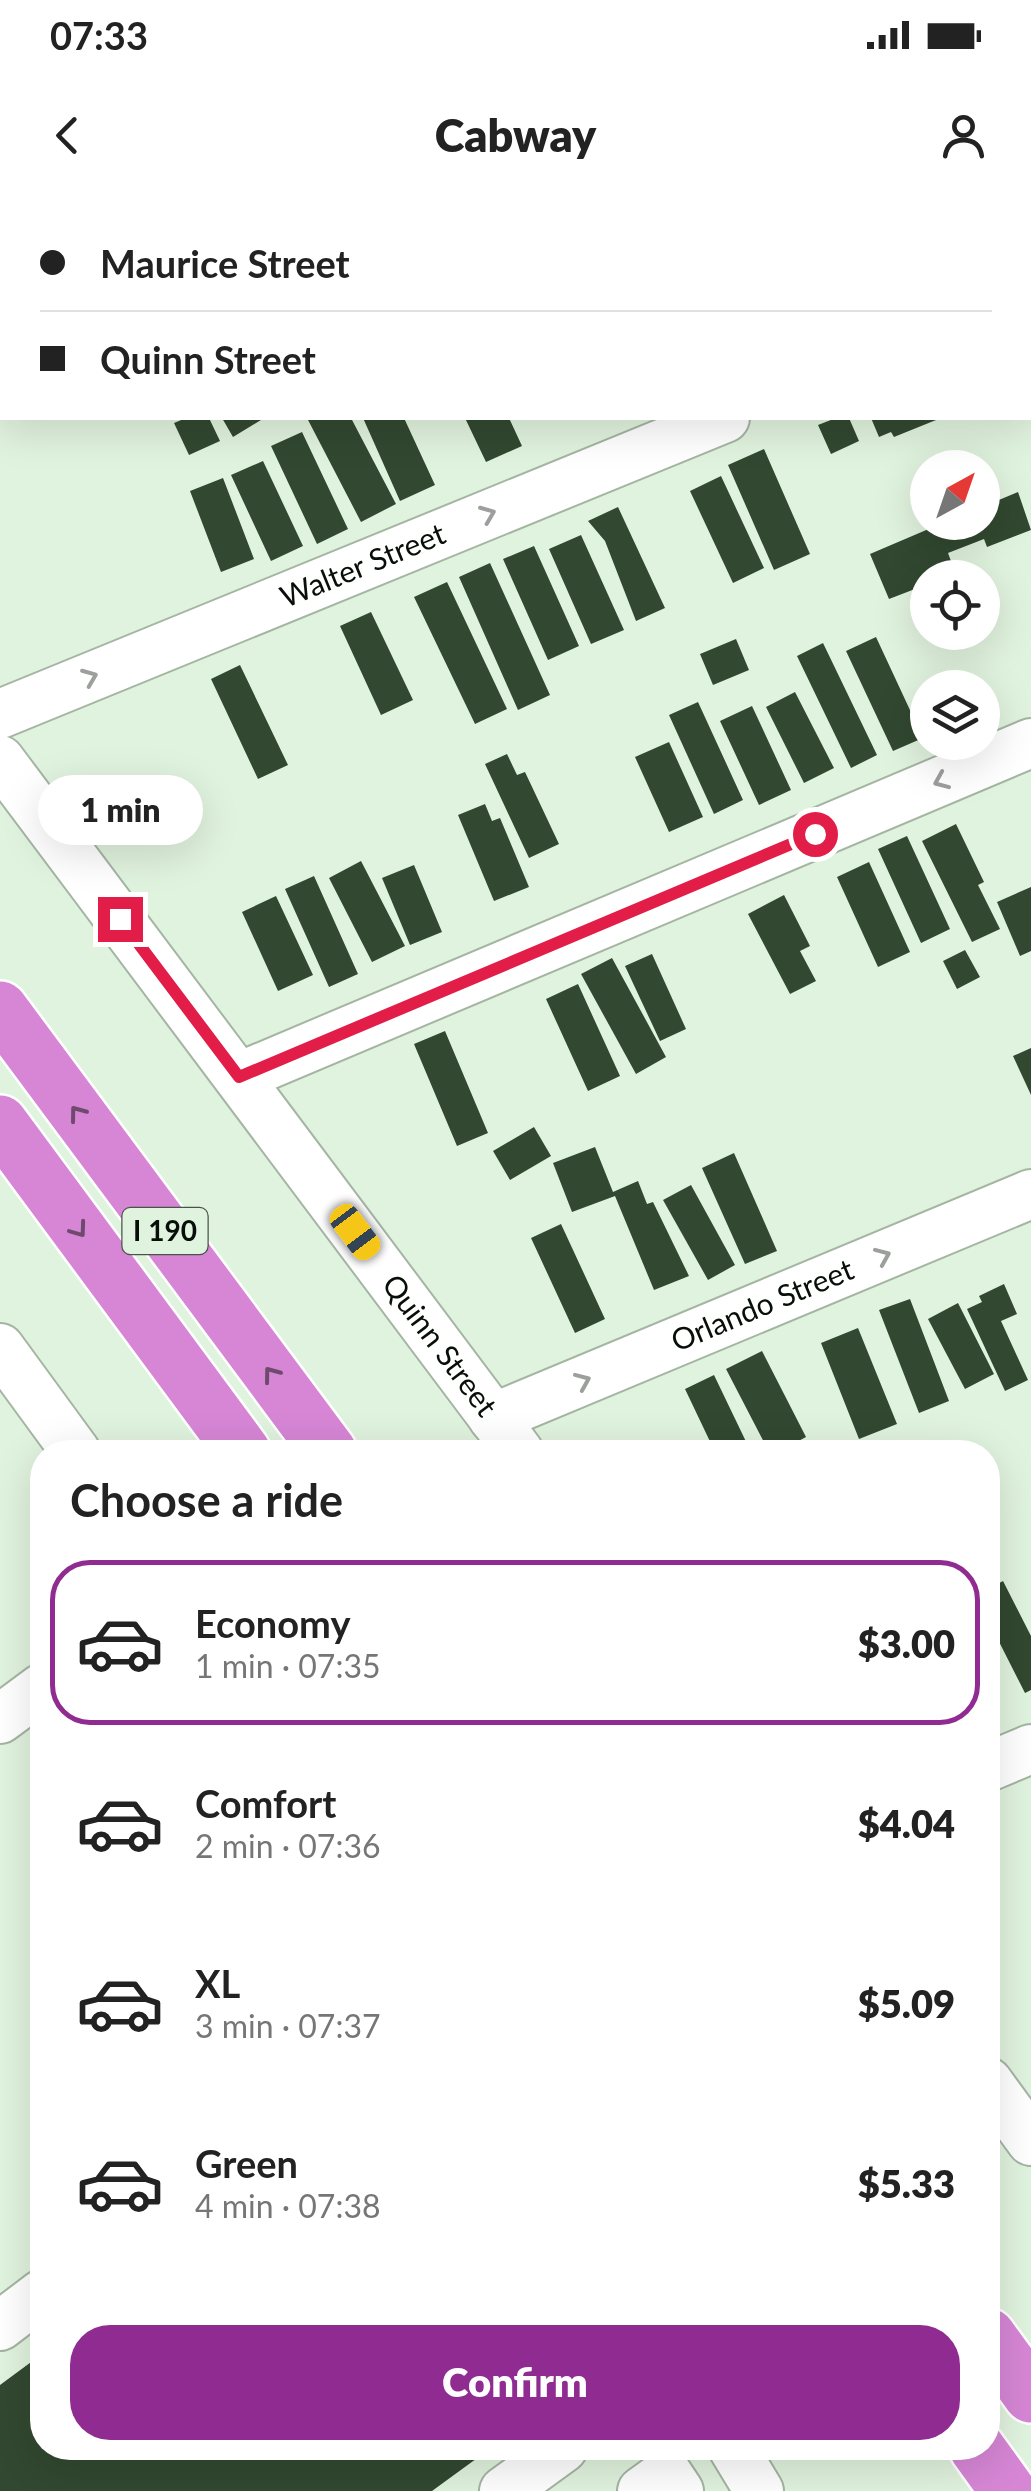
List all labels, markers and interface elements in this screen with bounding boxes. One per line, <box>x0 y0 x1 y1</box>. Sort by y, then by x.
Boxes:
text: 07:33 <box>50 12 148 58</box>
icon: back <box>40 108 95 163</box>
text: Cabway <box>435 108 596 162</box>
icon: person <box>936 108 991 163</box>
text: Maurice Street <box>100 240 350 286</box>
text: Quinn Street <box>100 336 316 382</box>
north arrow <box>910 450 1000 540</box>
map controls <box>910 450 1000 760</box>
one-way arrow <box>478 506 496 526</box>
street label: Walter Street <box>274 514 450 614</box>
button: locate <box>910 560 1000 650</box>
one-way arrow <box>80 668 98 688</box>
button: layers <box>910 670 1000 760</box>
one-way arrow <box>933 769 951 789</box>
callout: 1 min <box>38 774 202 844</box>
text: 1 min <box>81 790 160 829</box>
route start <box>793 812 838 857</box>
route end <box>98 897 143 942</box>
one-way arrow <box>72 1106 89 1124</box>
car <box>325 1199 385 1265</box>
road number: I 190 <box>122 1208 208 1254</box>
one-way arrow <box>67 1219 84 1237</box>
one-way arrow <box>873 1248 891 1268</box>
street label: Orlando Street <box>665 1250 858 1358</box>
street label: Quinn Street <box>376 1266 506 1423</box>
one-way arrow <box>266 1367 283 1385</box>
one-way arrow <box>573 1372 591 1392</box>
text: Choose a ride <box>70 1473 343 1527</box>
icon: car <box>75 1598 165 1688</box>
text: Economy <box>195 1600 350 1646</box>
text: $3.00 <box>858 1620 955 1666</box>
text: 1 min · 07:35 <box>195 1646 381 1685</box>
icon: car <box>75 1778 165 1868</box>
text: Comfort <box>195 1780 336 1826</box>
text: $4.04 <box>858 1800 955 1846</box>
text: 2 min · 07:36 <box>195 1826 381 1865</box>
icon: car <box>75 1958 165 2048</box>
text: XL <box>195 1960 240 2006</box>
text: $5.09 <box>858 1980 955 2026</box>
text: 3 min · 07:37 <box>195 2006 381 2045</box>
icon: car <box>75 2138 165 2228</box>
text: Green <box>195 2140 298 2186</box>
text: $5.33 <box>858 2160 955 2206</box>
text: 4 min · 07:38 <box>195 2186 381 2225</box>
button: Confirm <box>70 2325 960 2440</box>

